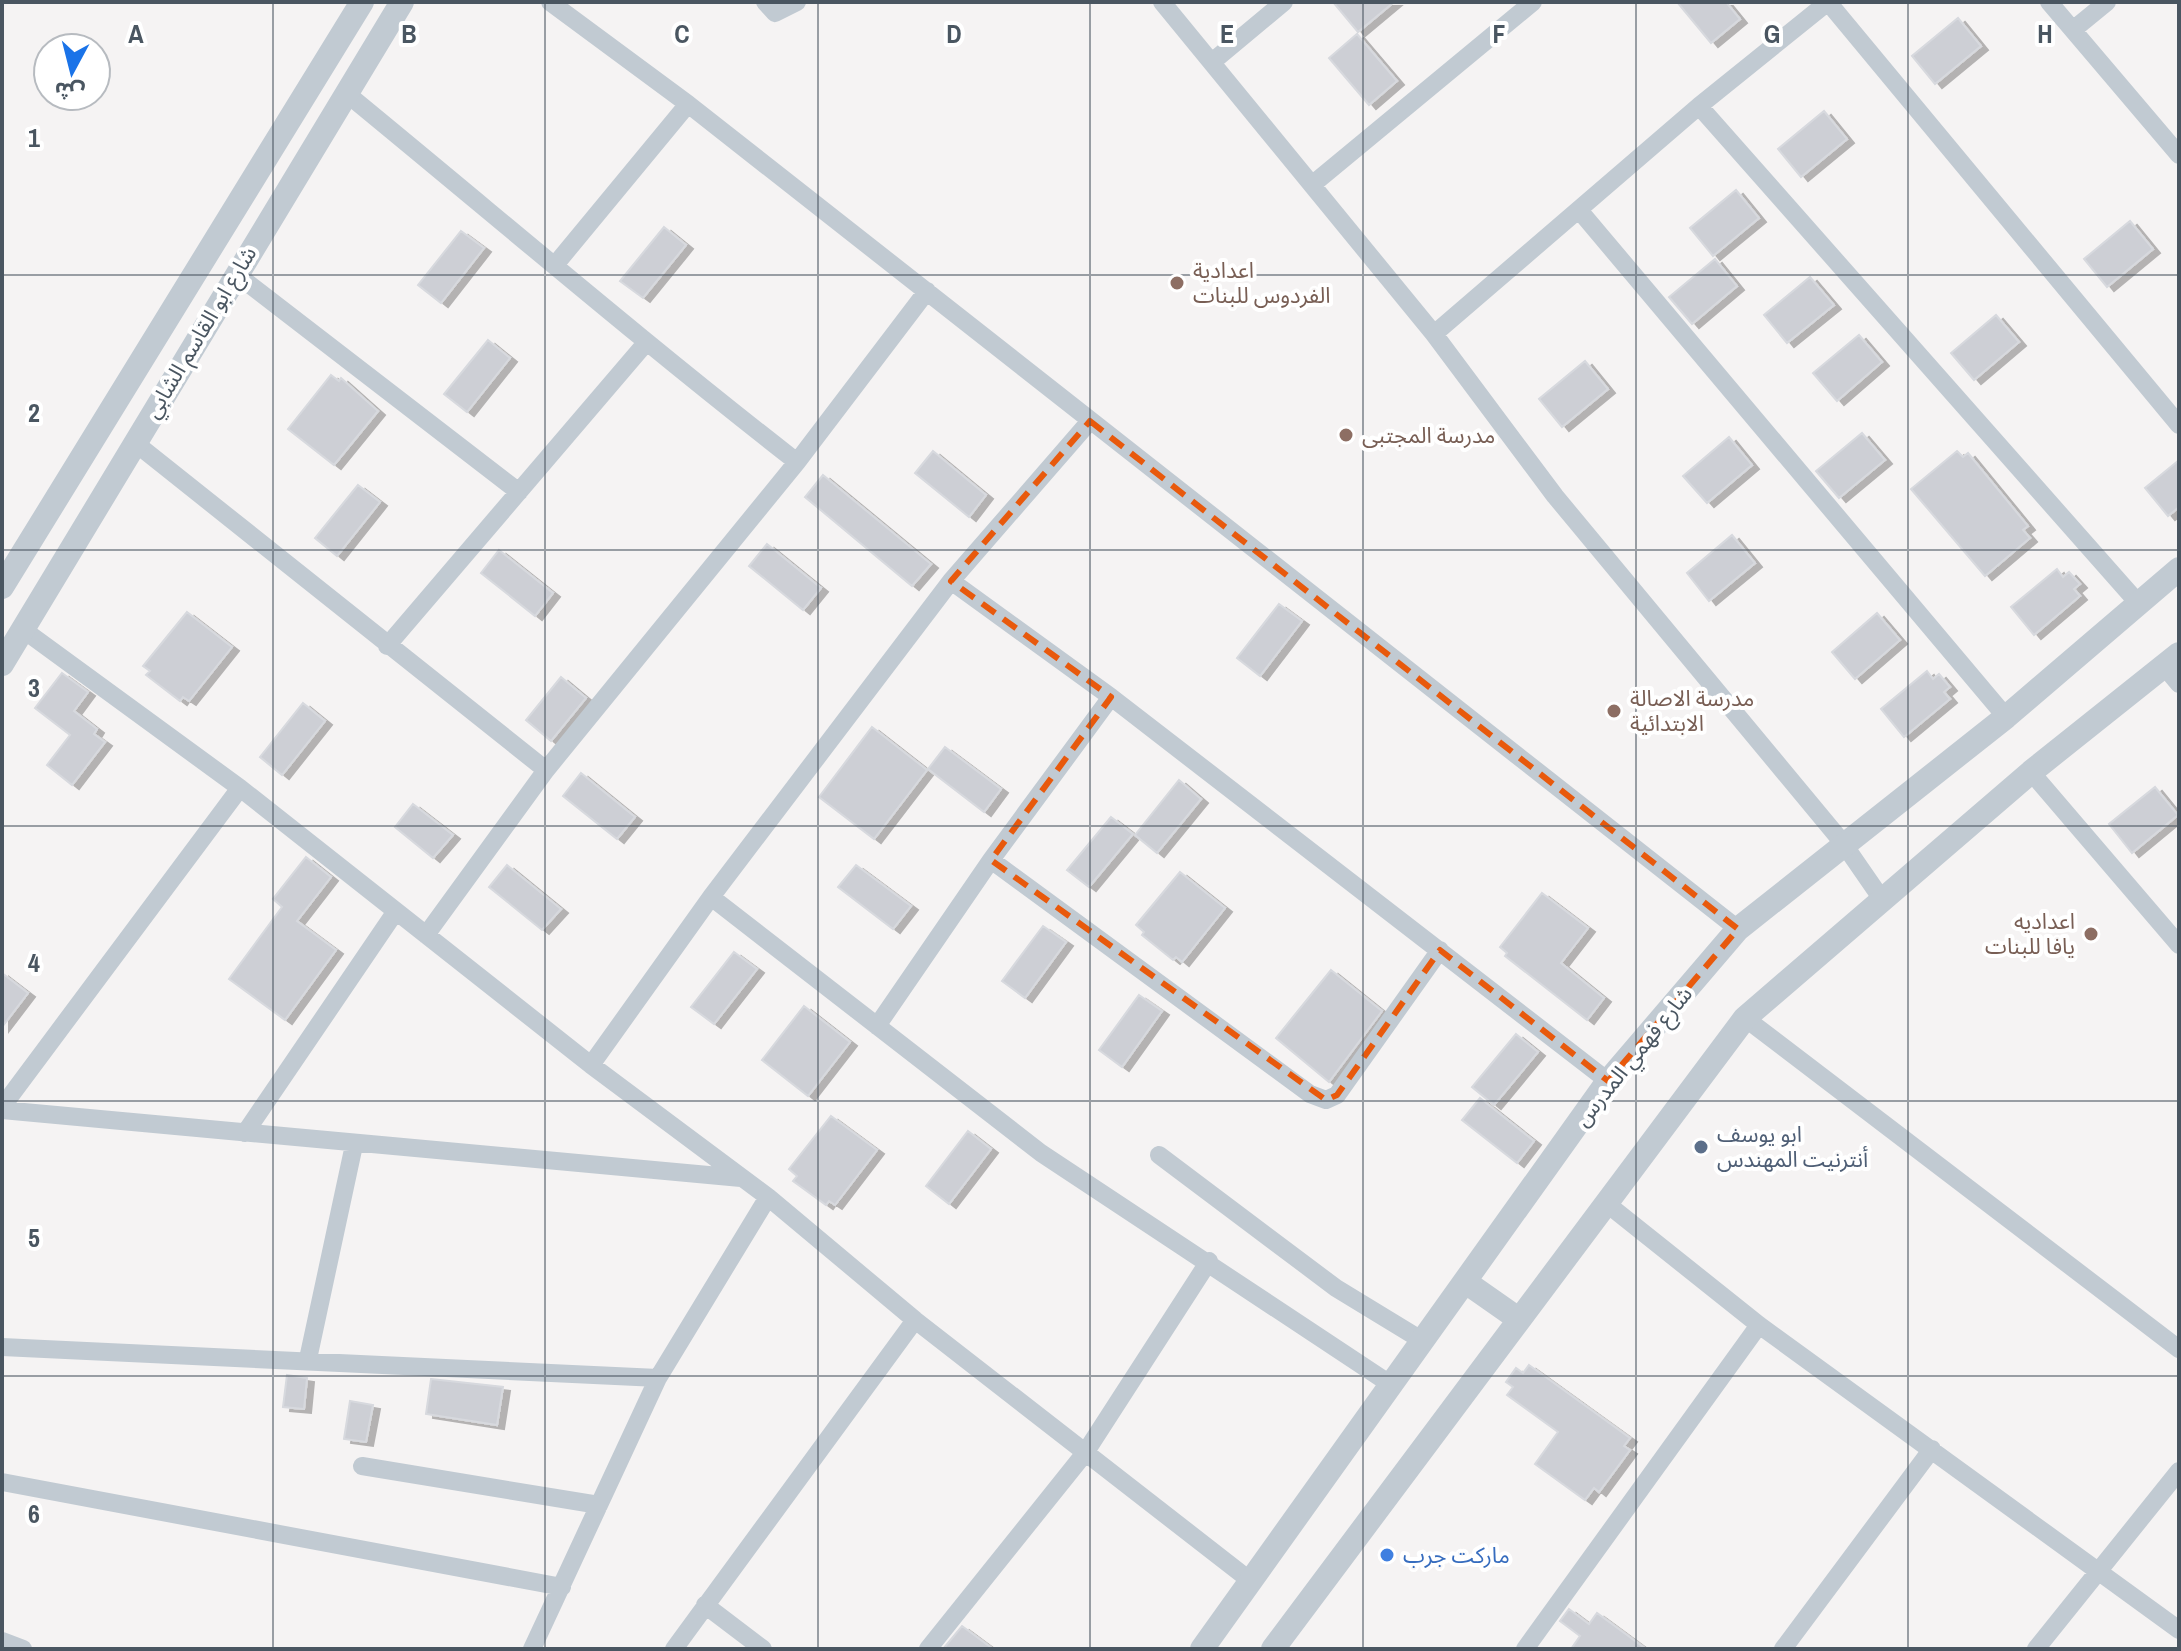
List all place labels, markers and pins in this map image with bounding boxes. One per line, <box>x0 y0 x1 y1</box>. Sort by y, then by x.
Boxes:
place label: اعدادية الفردوس للبنات <box>1193 255 1331 310</box>
marker: اعدادية الفردوس للبنات <box>1168 274 1186 292</box>
place label: مدرسة المجتبى <box>1362 420 1495 450</box>
marker: مدرسة المجتبى <box>1337 426 1355 444</box>
place label: مدرسة الاصالة الابتدائية <box>1630 683 1754 738</box>
marker: مدرسة الاصالة الابتدائية <box>1605 702 1623 720</box>
place label: اعداديه يافا للبنات <box>1985 906 2075 961</box>
marker: اعداديه يافا للبنات <box>2082 925 2100 943</box>
place label: ابو يوسف أنترنيت المهندس <box>1717 1119 1868 1174</box>
marker: ابو يوسف أنترنيت المهندس <box>1692 1138 1710 1156</box>
place label: ماركت جرب <box>1403 1540 1510 1570</box>
marker: ماركت جرب <box>1378 1546 1396 1564</box>

